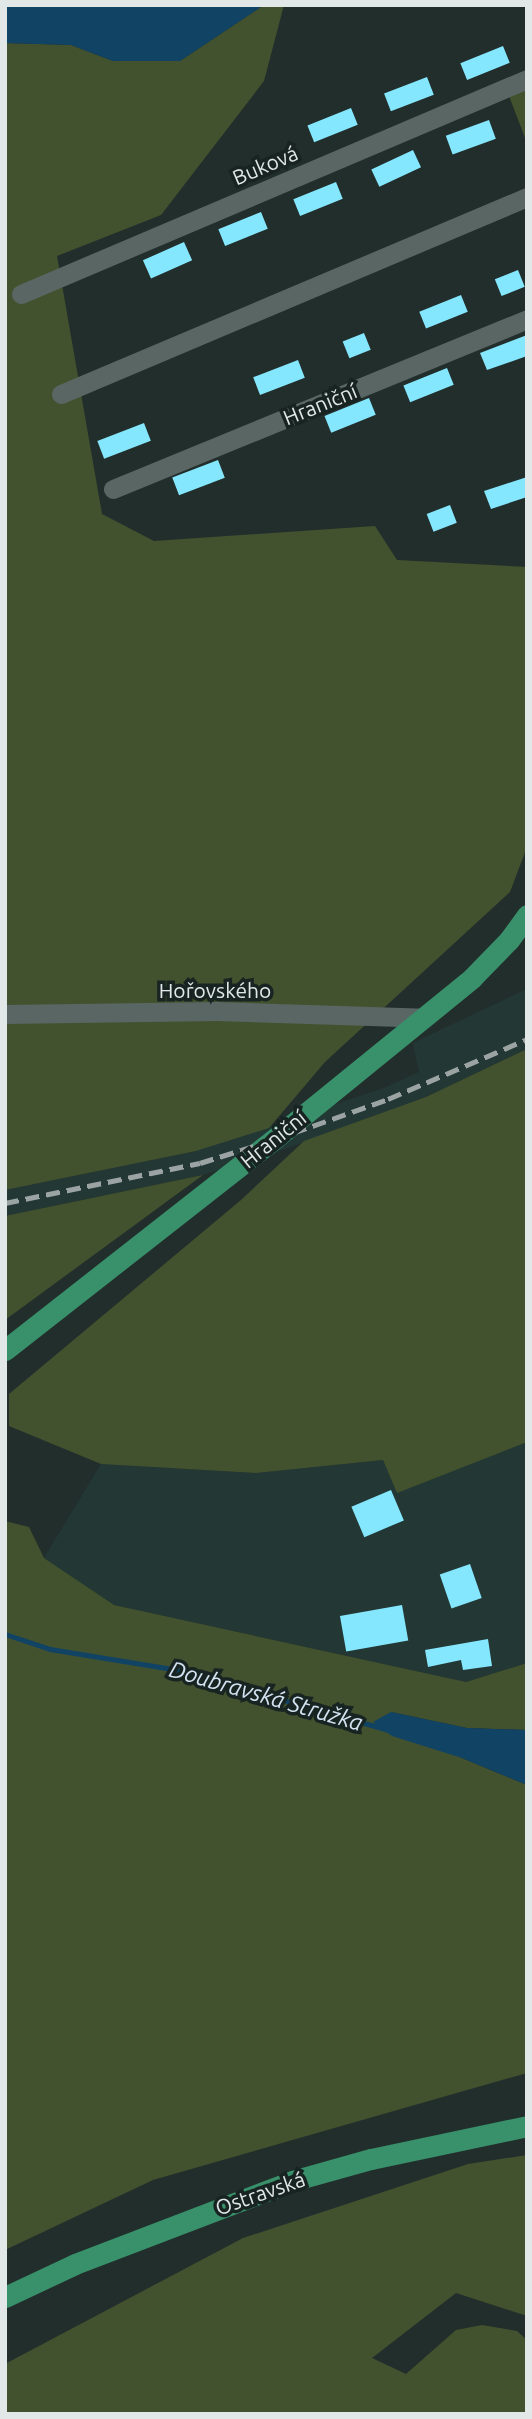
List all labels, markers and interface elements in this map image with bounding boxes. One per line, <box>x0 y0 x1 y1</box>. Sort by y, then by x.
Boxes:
street label: Buková <box>228 140 302 190</box>
street label: Hraniční <box>279 378 361 430</box>
street label: Hořovského <box>159 977 271 1003</box>
street label: Hraniční <box>235 1105 311 1173</box>
water label: Doubravská Stružka <box>166 1655 366 1737</box>
street label: Ostravská <box>212 2166 308 2220</box>

